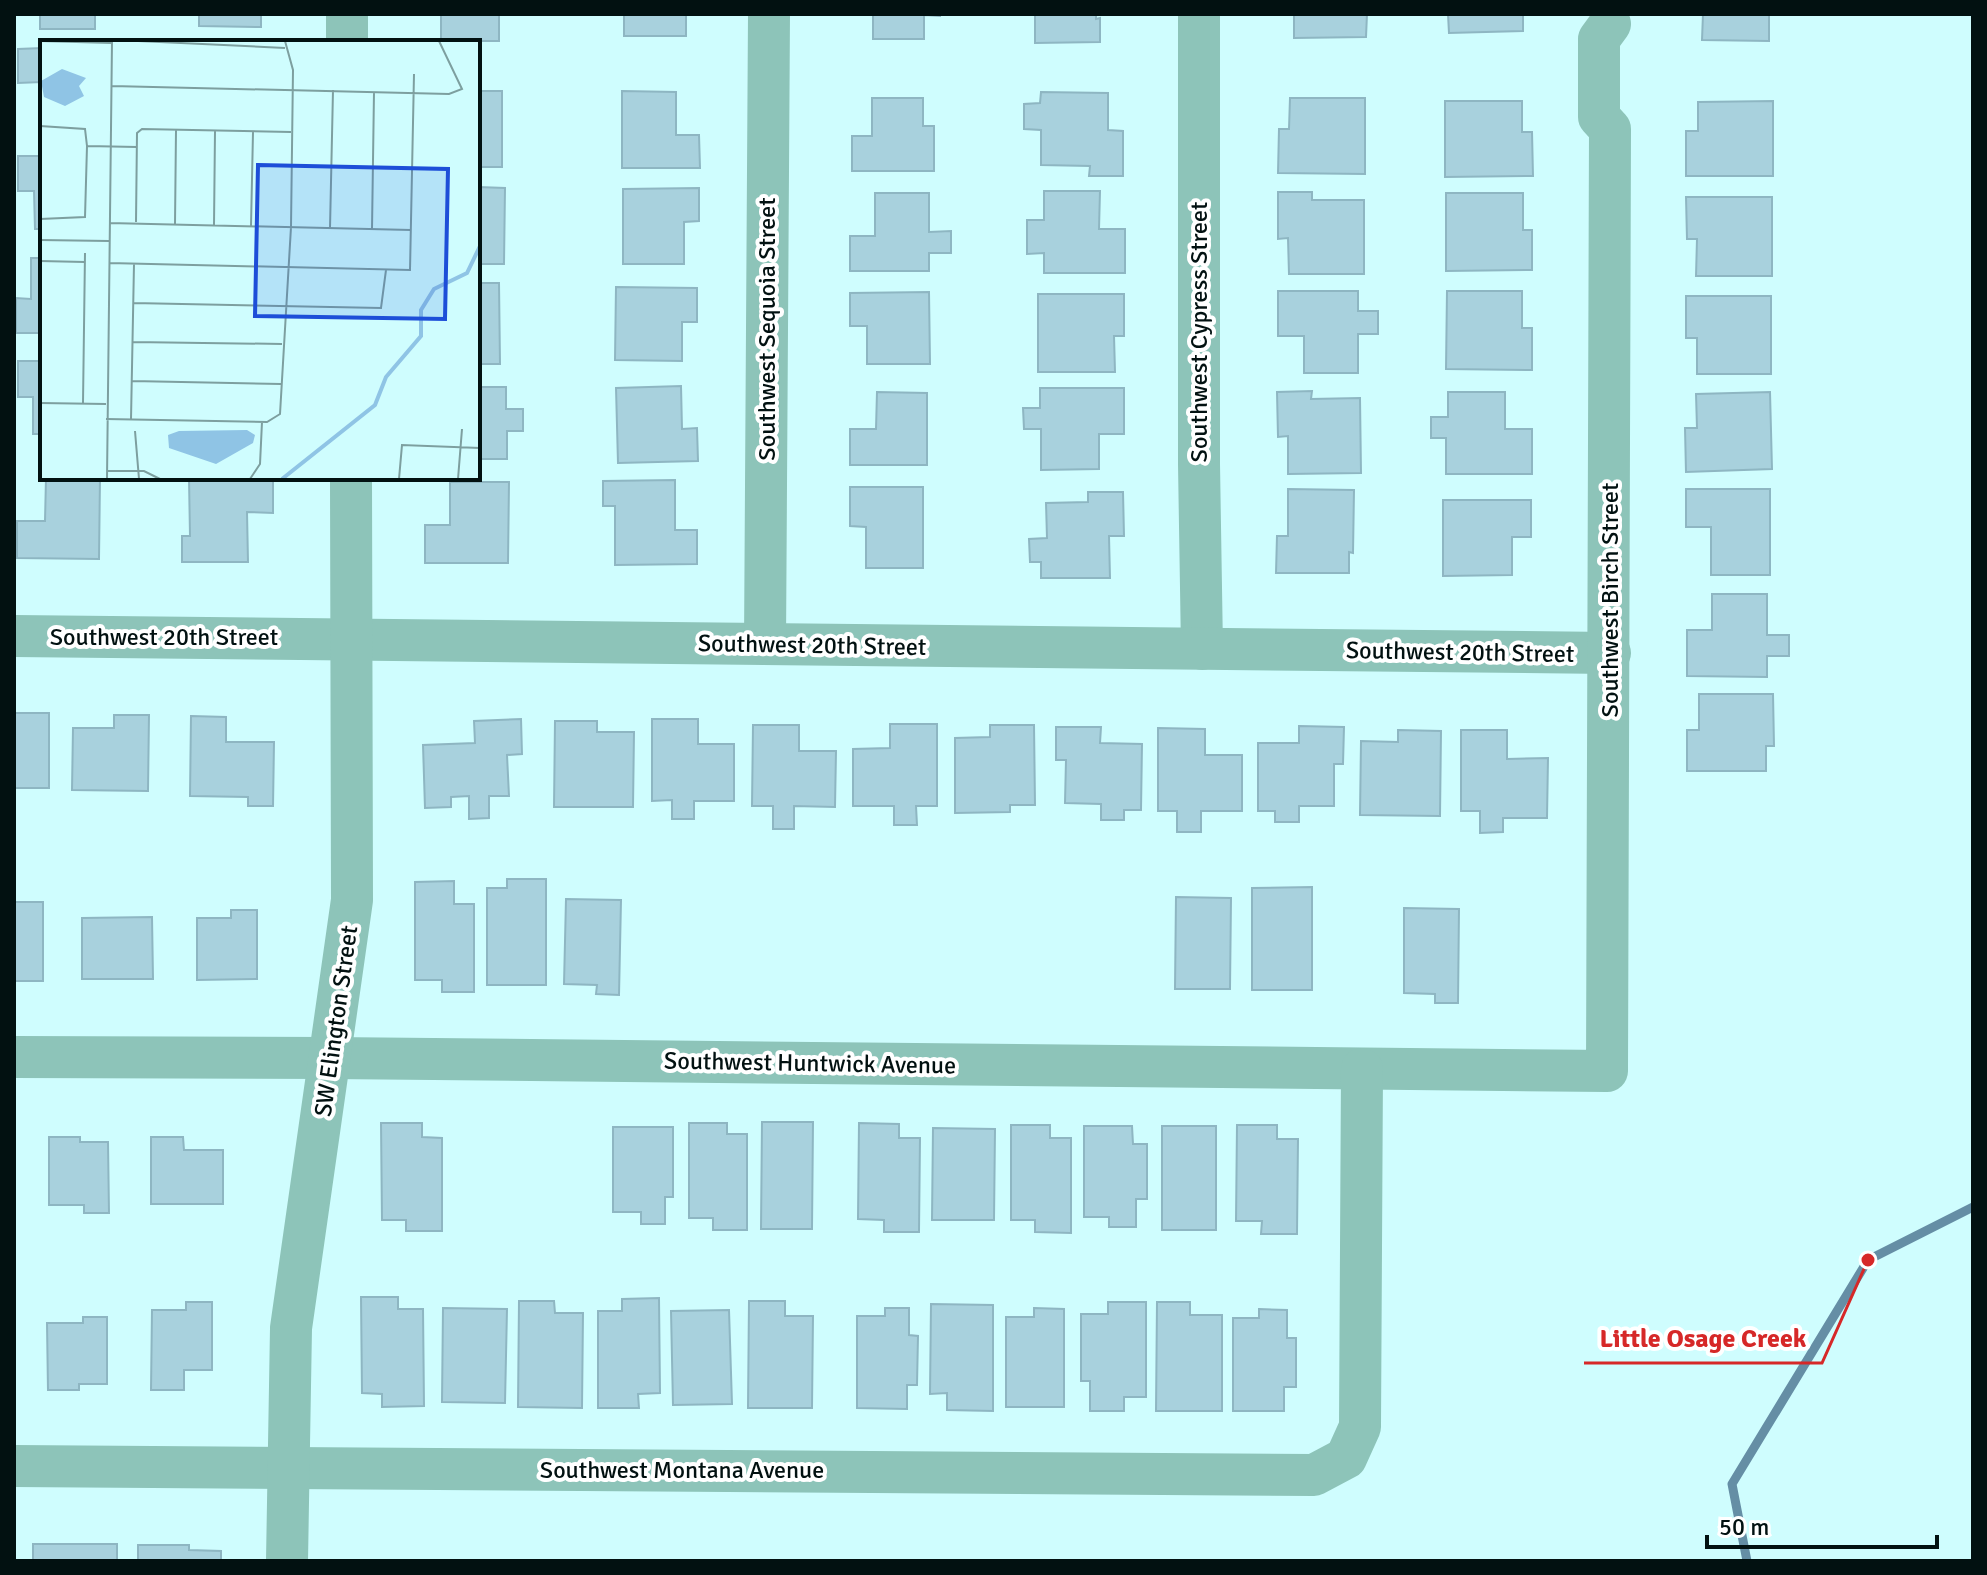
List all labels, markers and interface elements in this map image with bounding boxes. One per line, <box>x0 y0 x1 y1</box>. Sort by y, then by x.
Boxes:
inset map <box>40 40 480 480</box>
street label: Southwest Sequoia Street <box>752 197 782 461</box>
street label: Southwest Cypress Street <box>1184 202 1214 462</box>
street label: Southwest Birch Street <box>1595 483 1625 717</box>
street label: Southwest 20th Street <box>50 622 278 652</box>
street label: Southwest 20th Street <box>698 628 926 662</box>
street label: Southwest 20th Street <box>1346 635 1574 669</box>
street label: SW Elington Street <box>308 923 364 1119</box>
street label: Southwest Huntwick Avenue <box>664 1045 956 1081</box>
callout: Little Osage Creek <box>1584 1313 1822 1363</box>
text: Little Osage Creek <box>1600 1323 1807 1355</box>
street label: Southwest Montana Avenue <box>540 1455 824 1485</box>
scale bar <box>1707 1499 1937 1549</box>
text: 50 m <box>1719 1512 1769 1542</box>

